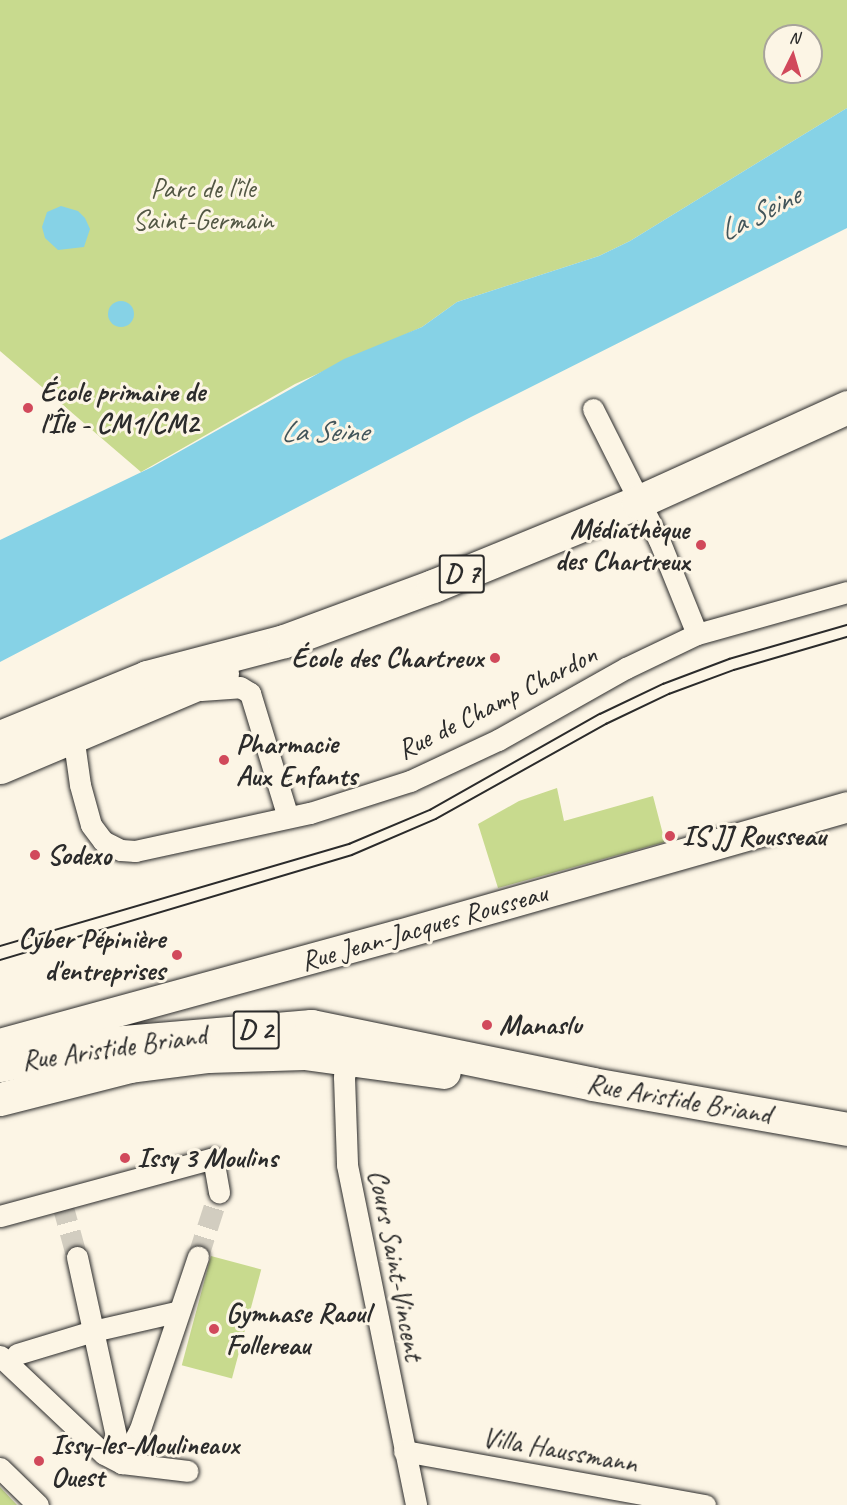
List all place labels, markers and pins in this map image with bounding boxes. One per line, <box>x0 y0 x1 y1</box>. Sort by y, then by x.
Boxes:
place label: École primaire de l'Île - CM1/CM2 <box>40 375 203 441</box>
marker: École primaire de l'Île - CM1/CM2 <box>21 401 35 415</box>
place label: Médiathèque des Chartreux <box>554 512 689 578</box>
marker: Médiathèque des Chartreux <box>694 538 708 552</box>
place label: École des Chartreux <box>291 641 483 675</box>
marker: École des Chartreux <box>488 651 502 665</box>
place label: Pharmacie Aux Enfants <box>236 727 358 793</box>
marker: Pharmacie Aux Enfants <box>217 753 231 767</box>
place label: IS JJ Rousseau <box>682 819 826 853</box>
marker: IS JJ Rousseau <box>663 829 677 843</box>
place label: Sodexo <box>47 838 111 872</box>
marker: Sodexo <box>28 848 42 862</box>
place label: Cyber Pépinière d'entreprises <box>18 922 165 988</box>
marker: Cyber Pépinière d'entreprises <box>170 948 184 962</box>
place label: Manaslu <box>499 1008 581 1042</box>
marker: Manaslu <box>480 1018 494 1032</box>
place label: Issy 3 Moulins <box>137 1141 278 1175</box>
marker: Issy 3 Moulins <box>118 1151 132 1165</box>
place label: Gymnase Raoul Follereau <box>226 1296 371 1362</box>
marker: Gymnase Raoul Follereau <box>207 1322 221 1336</box>
place label: Issy-les-Moulineaux Ouest <box>51 1428 239 1494</box>
marker: Issy-les-Moulineaux Ouest <box>32 1454 46 1468</box>

